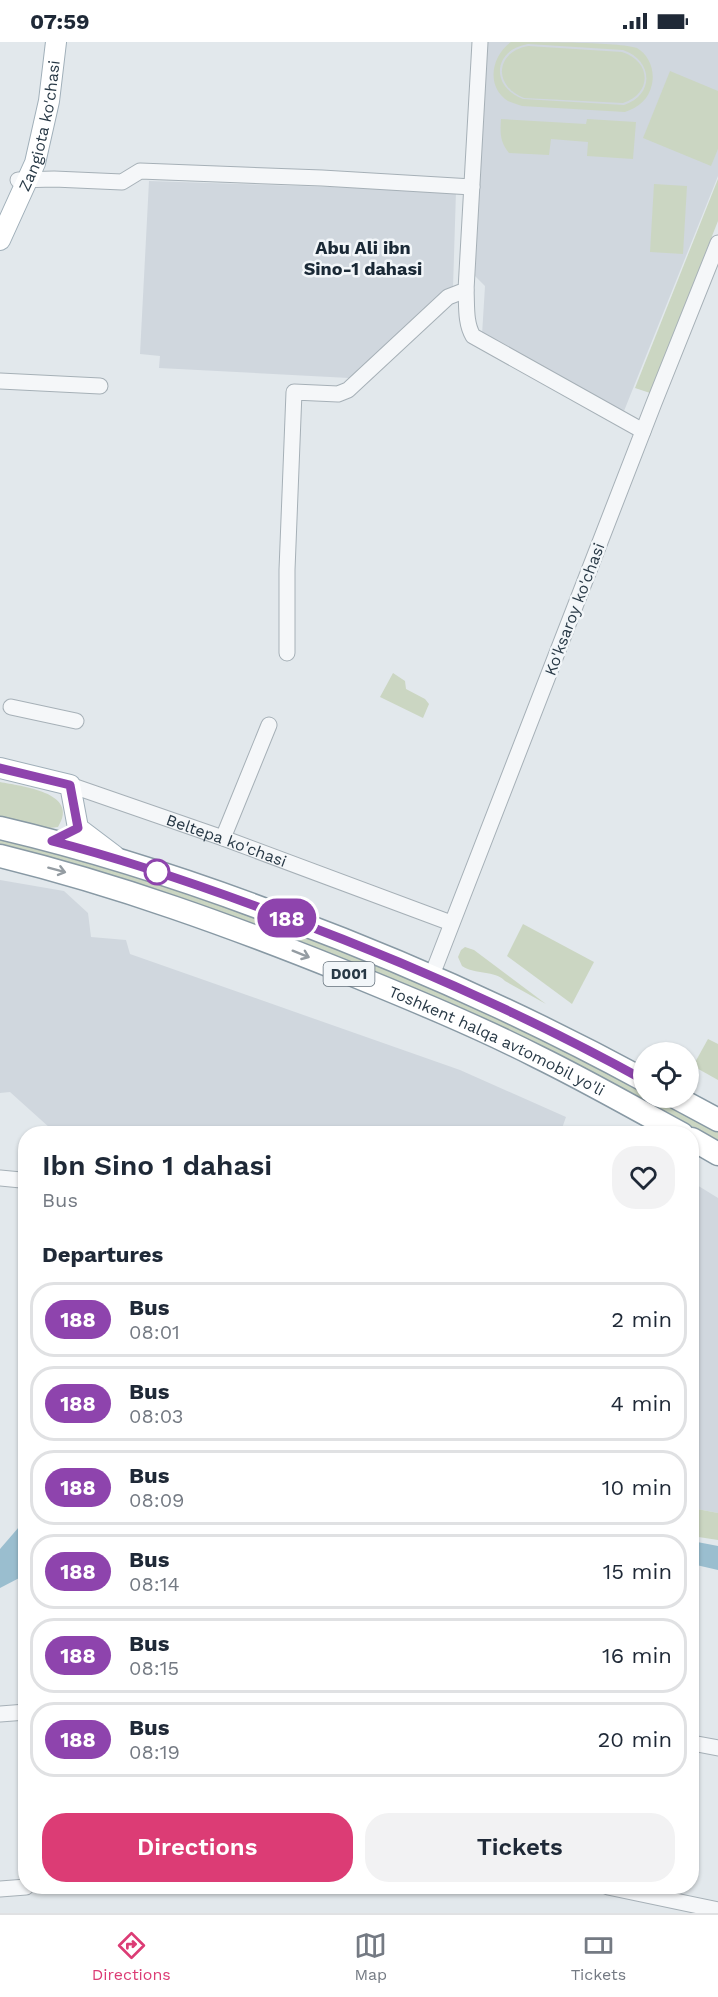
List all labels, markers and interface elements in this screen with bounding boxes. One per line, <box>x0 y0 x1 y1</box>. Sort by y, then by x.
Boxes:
text: 07:59 <box>30 9 90 34</box>
street label: Zangiota ko'chasi <box>14 59 64 194</box>
district label: Abu Ali ibn Sino-1 dahasi <box>304 237 422 279</box>
street label: Ko'ksaroy ko'chasi <box>540 540 608 678</box>
street label: Beltepa ko'chasi <box>164 810 289 871</box>
unlabelled marker <box>144 859 170 885</box>
one-way arrow <box>47 865 66 877</box>
line badge: 188 <box>252 898 322 938</box>
text: 188 <box>269 906 305 931</box>
one-way arrow <box>291 949 309 960</box>
road number: D001 <box>324 962 374 986</box>
street label: Toshkent halqa avtomobil yo'li <box>386 982 608 1100</box>
map controls <box>633 1042 699 1108</box>
button: locate <box>633 1042 699 1108</box>
button: heart <box>612 1146 675 1209</box>
text: Ibn Sino 1 dahasi <box>42 1149 272 1182</box>
text: Bus <box>42 1188 78 1212</box>
text: Departures <box>42 1242 163 1267</box>
text: Bus <box>129 1295 169 1320</box>
text: 188 <box>60 1307 96 1332</box>
text: 2 min <box>611 1307 672 1332</box>
text: 08:01 <box>129 1320 180 1344</box>
text: Bus <box>129 1379 169 1404</box>
text: 188 <box>60 1391 96 1416</box>
text: 4 min <box>611 1391 672 1416</box>
text: 08:03 <box>129 1404 183 1428</box>
text: Bus <box>129 1463 169 1488</box>
text: 188 <box>60 1475 96 1500</box>
text: 10 min <box>602 1475 672 1500</box>
text: 08:09 <box>129 1488 184 1512</box>
text: Bus <box>129 1547 169 1572</box>
text: 188 <box>60 1559 96 1584</box>
text: 15 min <box>603 1559 672 1584</box>
text: 08:14 <box>129 1572 180 1596</box>
text: Bus <box>129 1631 169 1656</box>
text: 188 <box>60 1643 96 1668</box>
text: 16 min <box>602 1643 672 1668</box>
text: 08:15 <box>129 1656 179 1680</box>
text: Bus <box>129 1715 169 1740</box>
text: 188 <box>60 1727 96 1752</box>
text: 20 min <box>598 1727 672 1752</box>
text: 08:19 <box>129 1740 180 1764</box>
button: Directions <box>42 1813 353 1882</box>
button: Tickets <box>365 1813 675 1882</box>
tab: Directions <box>92 1929 171 1984</box>
tab: Map <box>354 1929 387 1984</box>
tab: Tickets <box>571 1929 626 1984</box>

